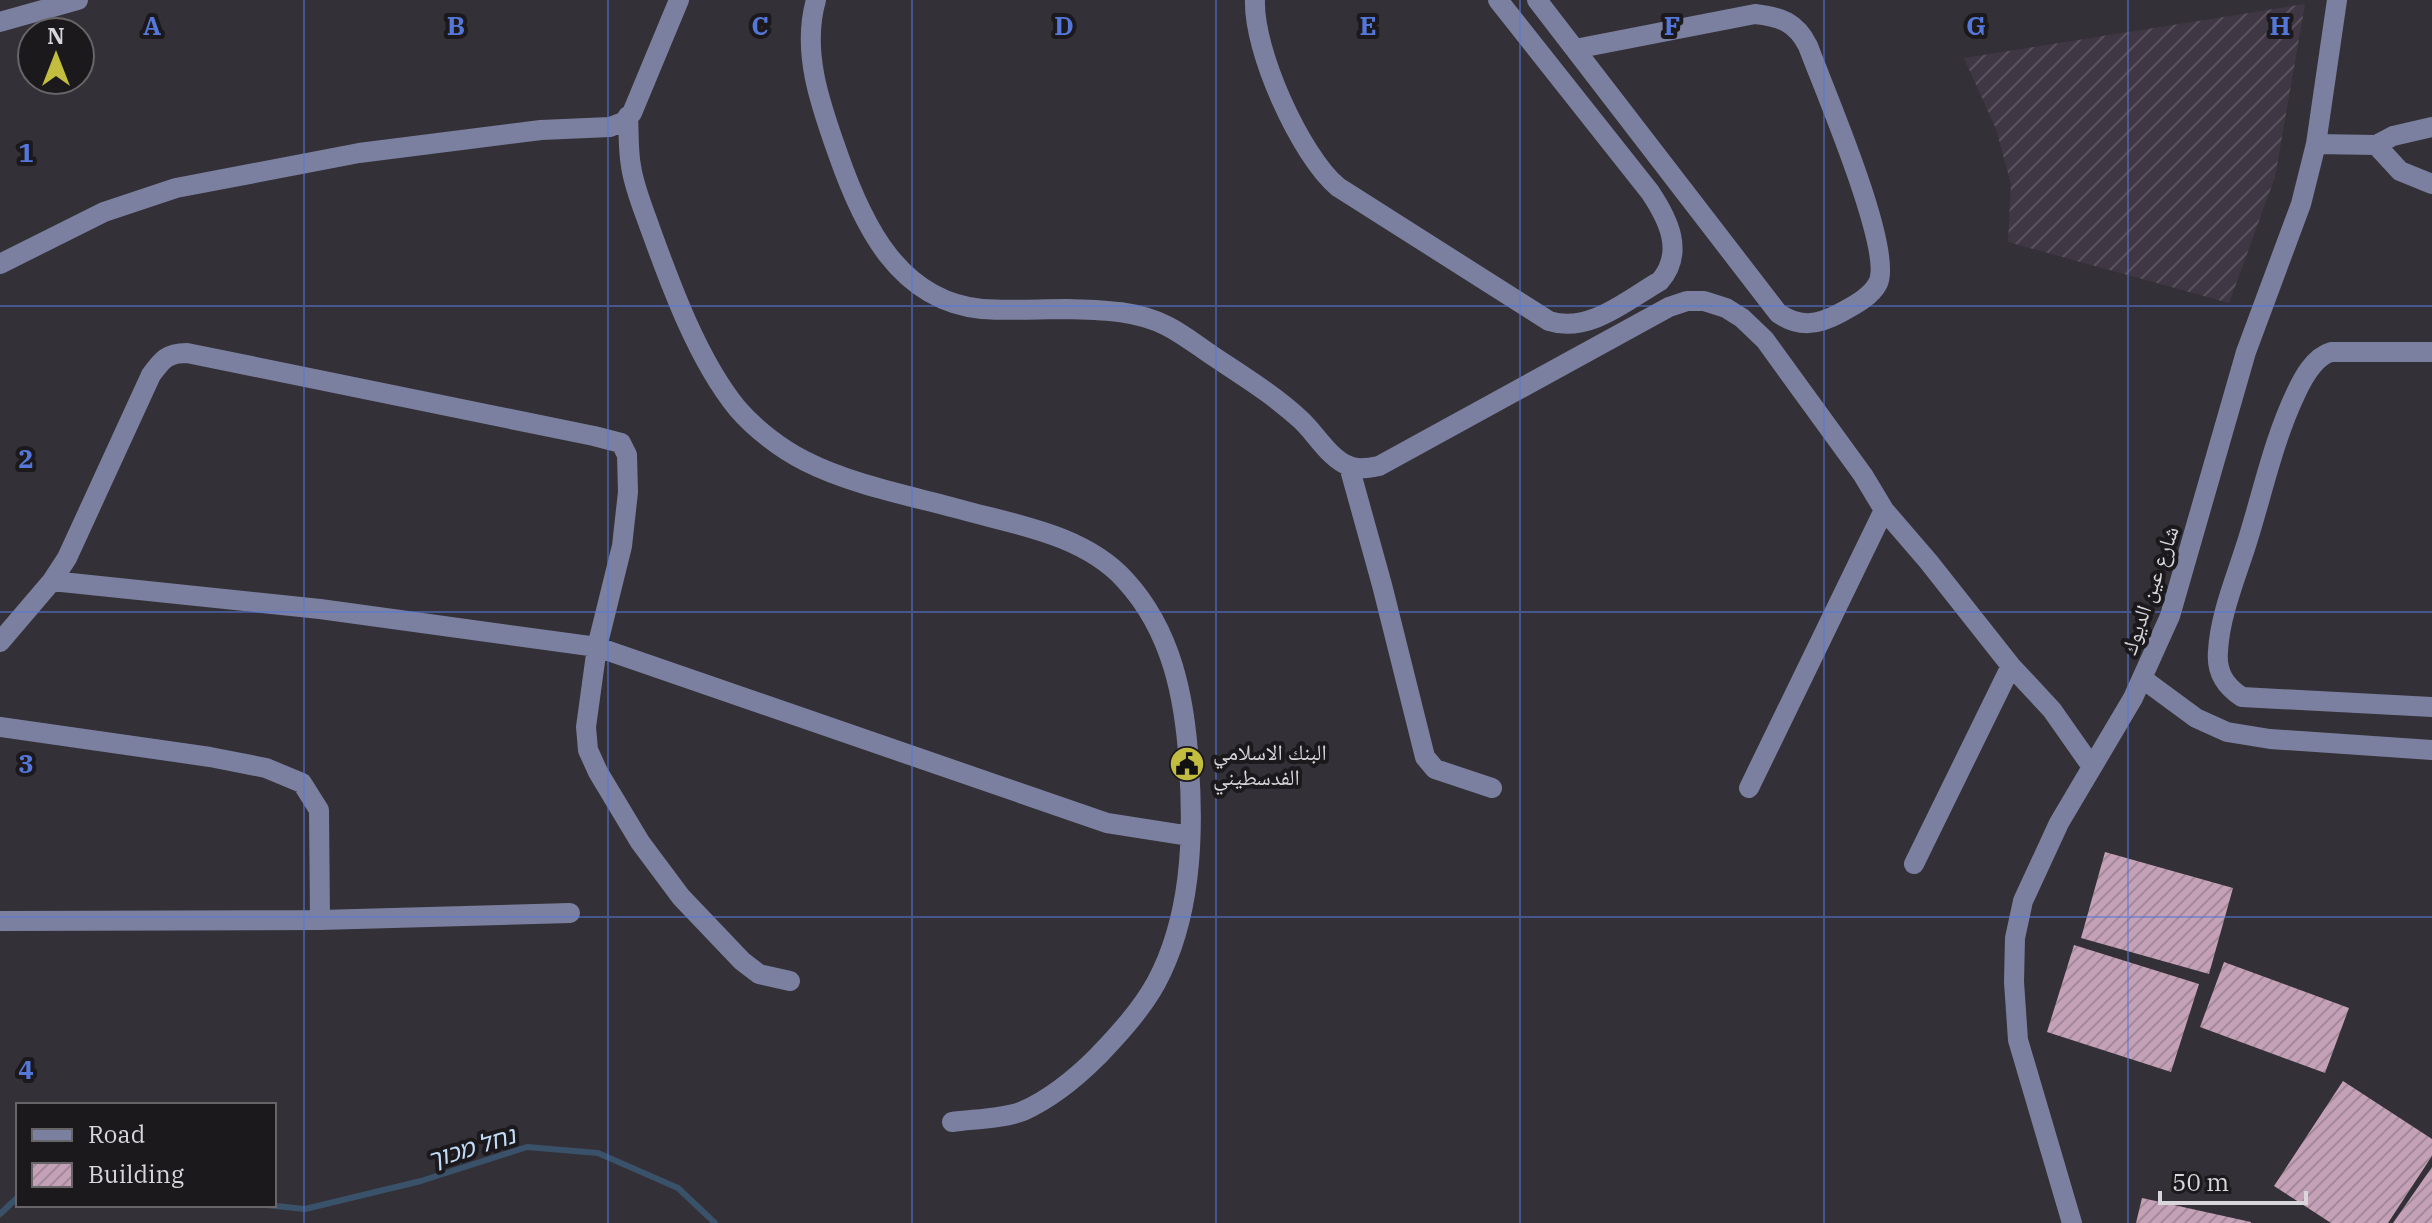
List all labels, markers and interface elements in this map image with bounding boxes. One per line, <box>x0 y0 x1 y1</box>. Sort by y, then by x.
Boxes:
text: A <box>143 8 161 42</box>
text: B <box>447 8 465 42</box>
text: C <box>751 8 769 42</box>
text: D <box>1054 8 1074 42</box>
text: E <box>1359 8 1377 42</box>
text: F <box>1664 8 1680 42</box>
text: G <box>1966 8 1986 42</box>
text: H <box>2269 8 2291 42</box>
north arrow <box>16 16 96 96</box>
text: N <box>47 21 65 50</box>
text: 1 <box>18 135 34 169</box>
text: 2 <box>18 441 34 475</box>
street label: شارع عين الديوك <box>2113 522 2185 658</box>
place label: البنك الاسلامي الفدسطيني <box>1213 737 1327 794</box>
public building icon: البنك الاسلامي الفدسطيني <box>1168 745 1206 783</box>
text: 3 <box>18 746 34 780</box>
text: 4 <box>18 1052 34 1086</box>
legend <box>16 1103 276 1207</box>
text: Road <box>88 1118 145 1150</box>
water label: נחל מכוך <box>423 1118 521 1176</box>
scale bar <box>2160 1155 2306 1205</box>
text: Building <box>88 1158 184 1190</box>
text: 50 m <box>2172 1166 2229 1198</box>

